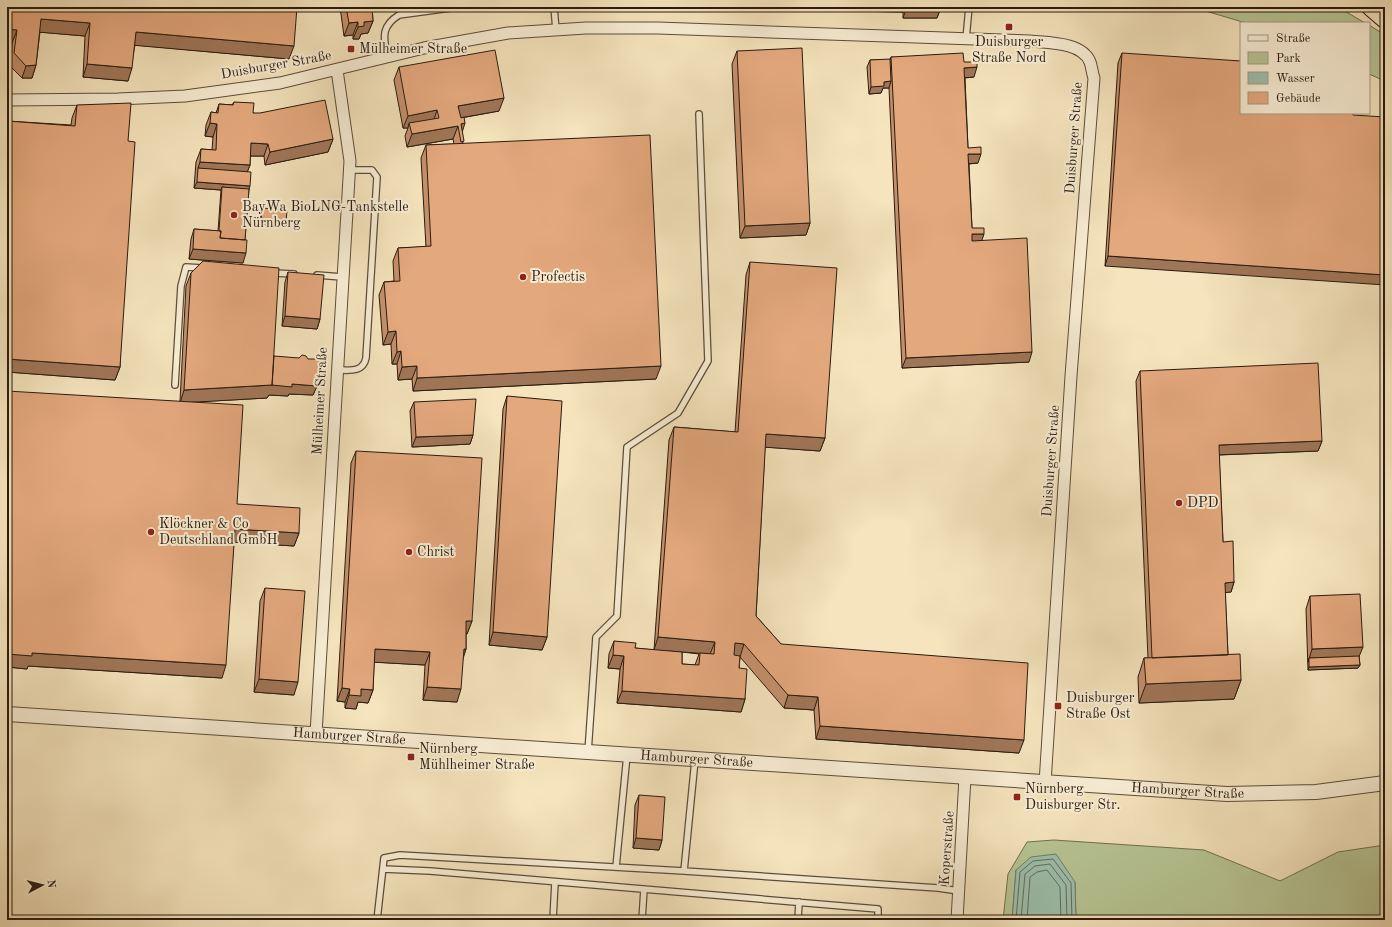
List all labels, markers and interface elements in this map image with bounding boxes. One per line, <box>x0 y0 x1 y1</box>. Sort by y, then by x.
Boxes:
marker: Duisburger Straße Nord <box>1004 22 1014 32</box>
legend <box>1240 22 1370 114</box>
text: Straße <box>1276 33 1311 45</box>
place label: Duisburger Straße Nord <box>972 35 1046 65</box>
place label: Mülheimer Straße <box>359 42 467 56</box>
marker: Mülheimer Straße <box>346 44 356 54</box>
street label: Duisburger Straße <box>219 48 333 82</box>
text: Park <box>1276 53 1301 65</box>
text: Wasser <box>1276 73 1315 85</box>
street label: Duisburger Straße <box>1063 81 1085 195</box>
text: Gebäude <box>1276 93 1321 105</box>
place label: BayWa BioLNG-Tankstelle Nürnberg <box>242 200 409 230</box>
marker: BayWa BioLNG-Tankstelle Nürnberg <box>229 210 239 220</box>
place label: Profectis <box>531 270 585 284</box>
marker: Profectis <box>518 272 528 282</box>
street label: Mülheimer Straße <box>310 347 330 455</box>
street label: Duisburger Straße <box>1040 404 1062 518</box>
place label: DPD <box>1187 496 1218 510</box>
marker: DPD <box>1174 498 1184 508</box>
place label: Klöckner & Co Deutschland GmbH <box>159 517 277 547</box>
marker: Klöckner & Co Deutschland GmbH <box>146 527 156 537</box>
place label: Christ <box>417 545 455 559</box>
marker: Christ <box>404 547 414 557</box>
place label: Duisburger Straße Ost <box>1066 691 1135 721</box>
marker: Duisburger Straße Ost <box>1053 701 1063 711</box>
street label: Hamburger Straße <box>292 726 406 747</box>
place label: Nürnberg Mühlheimer Straße <box>419 742 535 772</box>
street label: Hamburger Straße <box>640 749 753 770</box>
marker: Nürnberg Mühlheimer Straße <box>406 752 416 762</box>
street label: Hamburger Straße <box>1130 781 1244 801</box>
place label: Nürnberg Duisburger Str. <box>1025 782 1121 812</box>
marker: Nürnberg Duisburger Str. <box>1012 792 1022 802</box>
street label: Koperstraße <box>937 810 957 886</box>
north arrow <box>22 865 62 905</box>
text: N <box>44 879 56 889</box>

